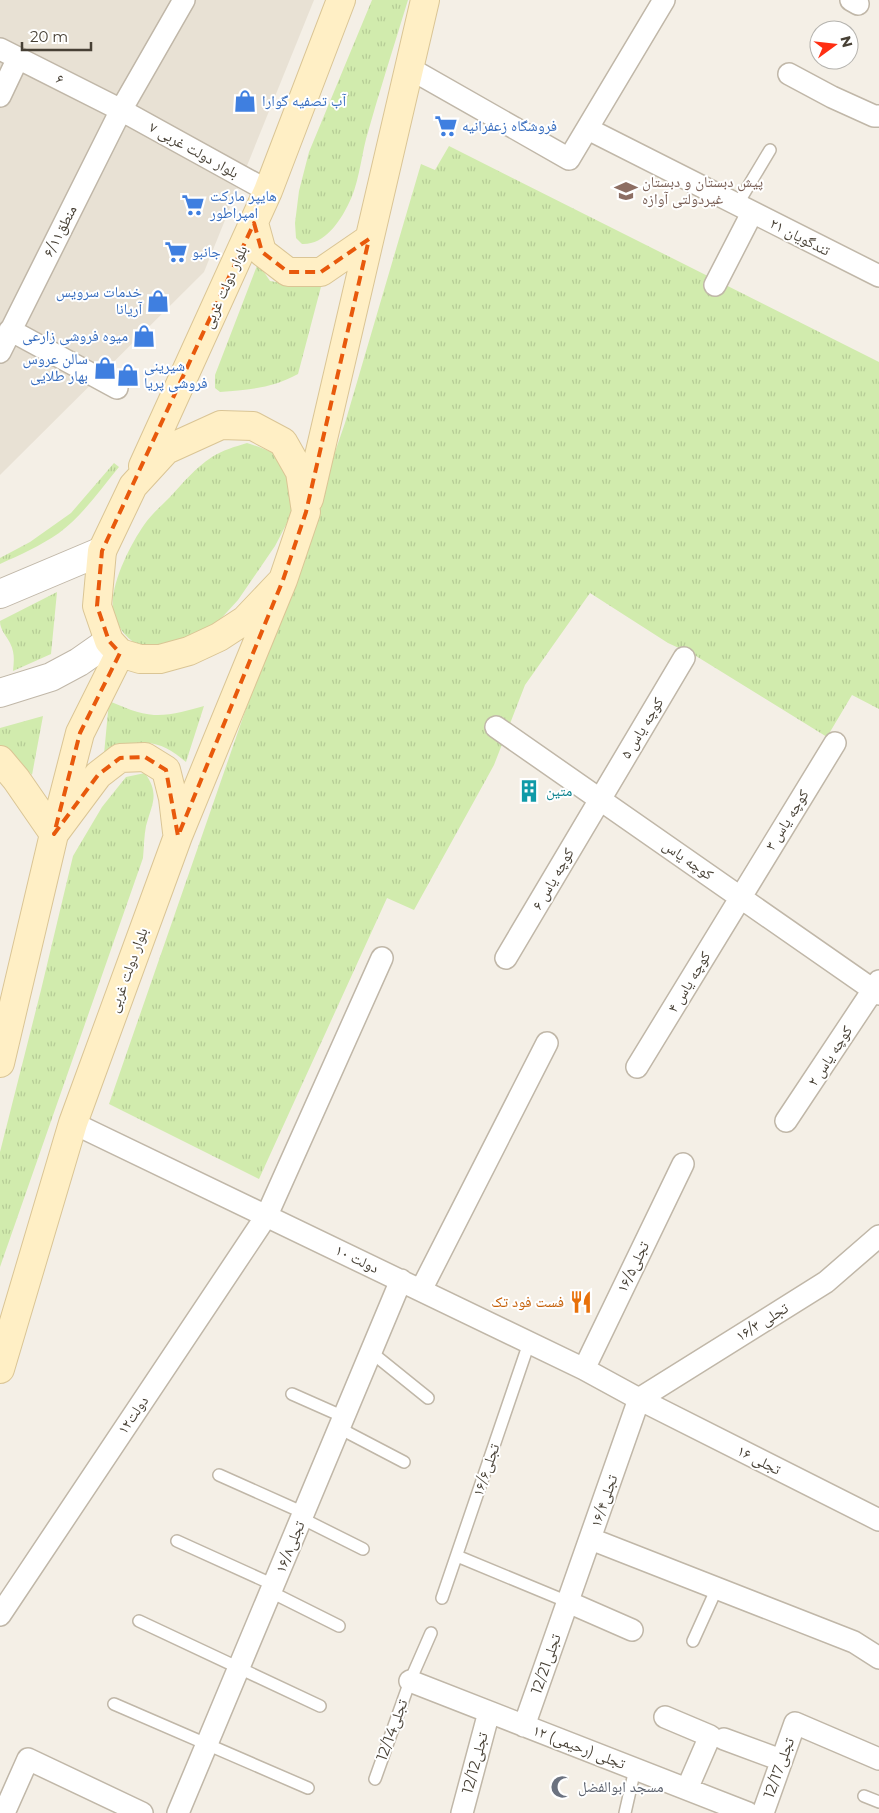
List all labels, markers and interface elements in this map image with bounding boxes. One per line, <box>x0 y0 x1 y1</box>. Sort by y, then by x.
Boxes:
scale bar <box>22 20 91 52</box>
north arrow <box>809 20 859 70</box>
text: 20 m <box>30 27 68 46</box>
text: N <box>836 34 857 49</box>
street label: ۶ <box>53 69 68 89</box>
shop icon: آب تصفیه گوارا <box>232 88 258 114</box>
place label: آب تصفیه گوارا <box>262 91 347 110</box>
supermarket icon: فروشگاه زعفرانیه <box>433 113 459 139</box>
place label: فروشگاه زعفرانیه <box>462 116 557 135</box>
street label: بلوار دولت غربی ۷ <box>146 117 242 183</box>
place label: پیش دبستان و دبستان غیردولتی آوازه <box>642 172 763 209</box>
school or university icon: پیش دبستان و دبستان غیردولتی آوازه <box>613 178 639 204</box>
place label: هایپر مارکت امپراطور <box>209 186 277 222</box>
supermarket icon: هایپر مارکت امپراطور <box>180 192 206 218</box>
street label: منطق۶/۱۱ <box>38 202 82 260</box>
street label: ۲۱ تندگویان <box>766 213 834 261</box>
supermarket icon: جانبو <box>163 239 189 265</box>
place label: جانبو <box>192 242 221 261</box>
street label: بلوار دولت غربی <box>198 242 252 332</box>
place label: خدمات سرویس آریانا <box>56 282 143 318</box>
shop icon: خدمات سرویس آریانا <box>145 288 171 314</box>
shop icon: میوه فروشی زارعی <box>131 323 157 349</box>
place label: میوه فروشی زارعی <box>22 326 128 346</box>
place label: سالن عروس بهار طلایی <box>23 349 88 386</box>
shop icon: سالن عروس بهار طلایی <box>92 355 118 381</box>
place label: شیرینی فروشی پریا <box>144 356 208 393</box>
shop icon: شیرینی فروشی پریا <box>115 362 141 388</box>
street label: کوچه یاس ۵ <box>616 694 668 762</box>
building icon: متین <box>516 778 542 804</box>
place label: متین <box>546 781 573 801</box>
street label: کوچه یاس ۳ <box>760 786 814 854</box>
street label: کوچه یاس <box>659 835 717 885</box>
street label: کوچه یاس ۶ <box>527 844 579 914</box>
street label: بلوار دولت غربی <box>103 925 153 1015</box>
street label: کوچه یاس ۴ <box>663 948 715 1016</box>
street label: کوچه یاس ۲ <box>803 1022 857 1090</box>
street label: تجلی۱۶/۵ <box>612 1238 654 1296</box>
street label: ۱۰ دولت <box>332 1240 382 1277</box>
restaurant icon: فست فود تک <box>568 1289 594 1315</box>
place label: فست فود تک <box>491 1292 564 1311</box>
street label: ۱۶/۳ تجلی <box>732 1298 793 1346</box>
street label: ۱۲دولت <box>113 1392 152 1438</box>
street label: تجلی۱۶/۶ <box>468 1440 504 1499</box>
street label: ۱۶ تجلی <box>734 1441 785 1480</box>
street label: تجلی۱۶/۴ <box>586 1471 622 1530</box>
street label: تجلی۱۶/۸ <box>271 1518 310 1576</box>
street label: تجلی12/21 <box>526 1631 566 1697</box>
street label: تجلی12/14 <box>372 1696 413 1763</box>
street label: ۱۲ تجلی (رحیمی) <box>530 1720 629 1774</box>
street label: تجلی12/12 <box>457 1730 493 1796</box>
street label: تجلی12/17 <box>759 1734 799 1801</box>
mosque icon: مسجد ابوالفضل <box>549 1774 575 1800</box>
place label: مسجد ابوالفضل <box>578 1777 664 1797</box>

